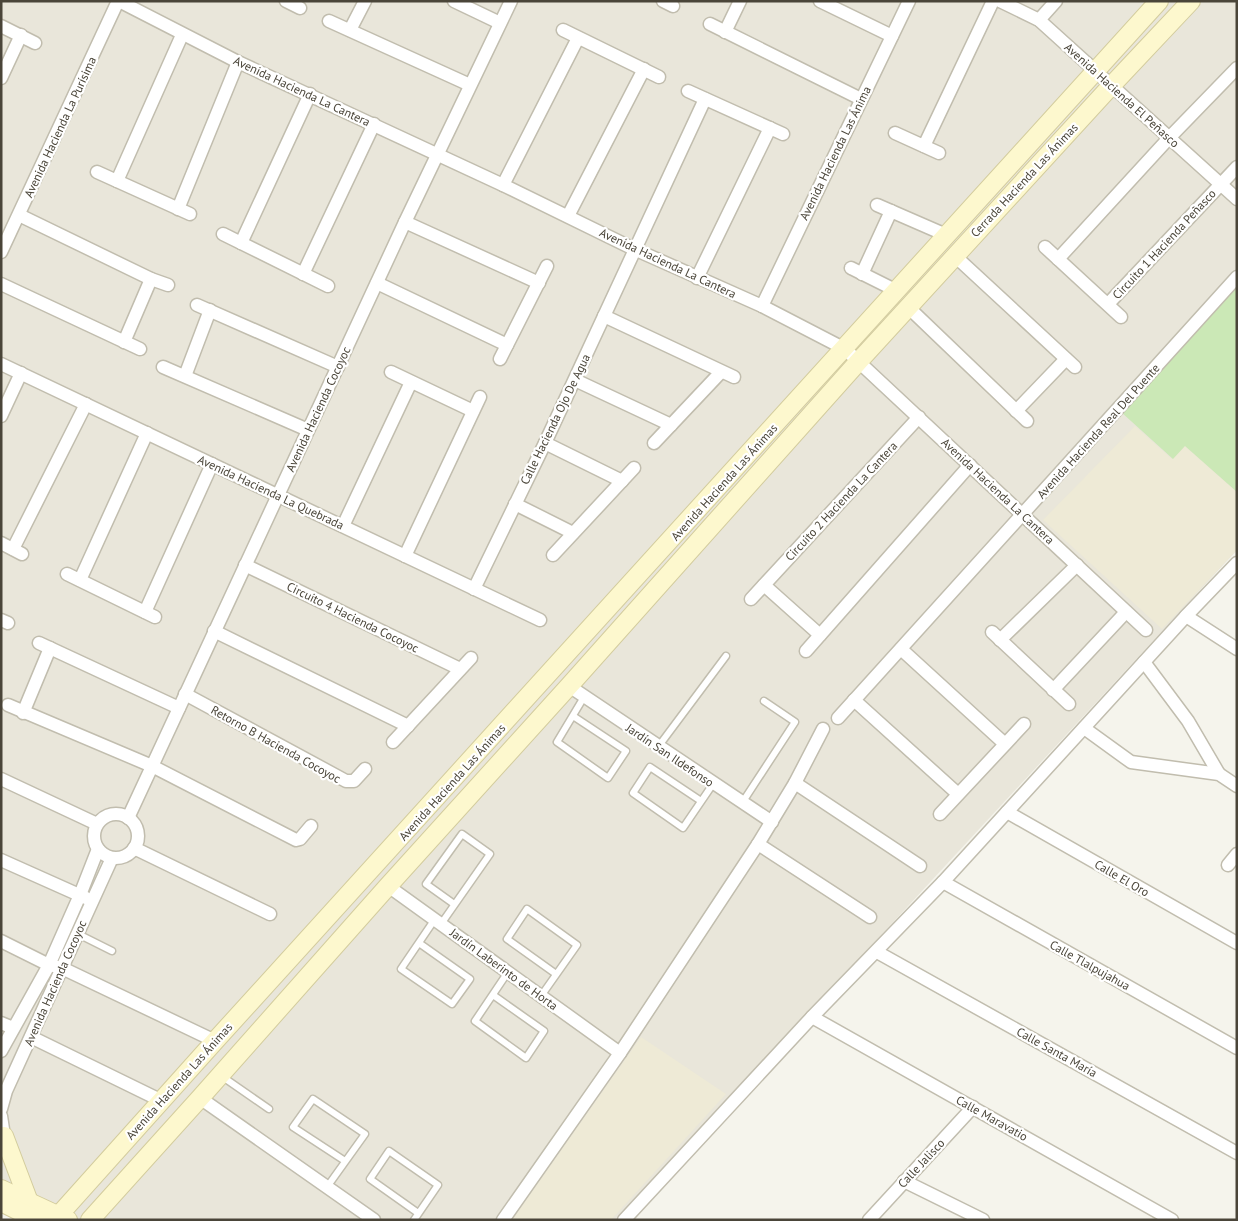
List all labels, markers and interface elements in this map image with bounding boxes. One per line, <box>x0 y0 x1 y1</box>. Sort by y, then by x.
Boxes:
street label: Avenida Hacienda El Peñasco <box>1062 39 1182 151</box>
street label: Avenida Hacienda La Cantera <box>231 53 373 129</box>
street label: Avenida Hacienda La Purísima <box>21 54 99 200</box>
street label: Avenida Hacienda Las Ánima <box>796 84 874 222</box>
street label: Cerrada Hacienda Las Ánimas <box>967 120 1081 240</box>
street label: Circuito 1 Hacienda Peñasco <box>1109 186 1219 302</box>
street label: Avenida Hacienda La Cantera <box>597 225 739 301</box>
street label: Avenida Hacienda Cocoyoc <box>282 344 354 474</box>
street label: Calle Hacienda Ojo De Agua <box>517 351 593 487</box>
street label: Avenida Hacienda Real Del Puente <box>1034 361 1162 501</box>
street label: Avenida Hacienda Las Ánimas <box>668 421 780 543</box>
street label: Avenida Hacienda La Cantera <box>938 435 1058 547</box>
street label: Circuito 2 Hacienda La Cantera <box>782 438 900 564</box>
street label: Avenida Hacienda La Quebrada <box>196 452 346 533</box>
street label: Circuito 4 Hacienda Cocoyoc <box>285 578 422 656</box>
street label: Retorno B Hacienda Cocoyoc <box>209 702 344 786</box>
street label: Jardín San Ildefonso <box>622 719 717 790</box>
street label: Avenida Hacienda Las Ánimas <box>396 721 508 843</box>
street label: Calle El Oro <box>1092 856 1152 900</box>
street label: Avenida Hacienda Cocoyoc <box>20 917 90 1048</box>
street label: Jardín Laberinto de Horta <box>446 924 561 1013</box>
street label: Calle Tlalpujahua <box>1047 937 1133 993</box>
street label: Avenida Hacienda Las Ánimas <box>123 1020 235 1142</box>
street label: Calle Santa María <box>1014 1024 1100 1080</box>
street label: Calle Maravatio <box>953 1092 1031 1144</box>
street label: Calle Jalisco <box>894 1135 948 1191</box>

